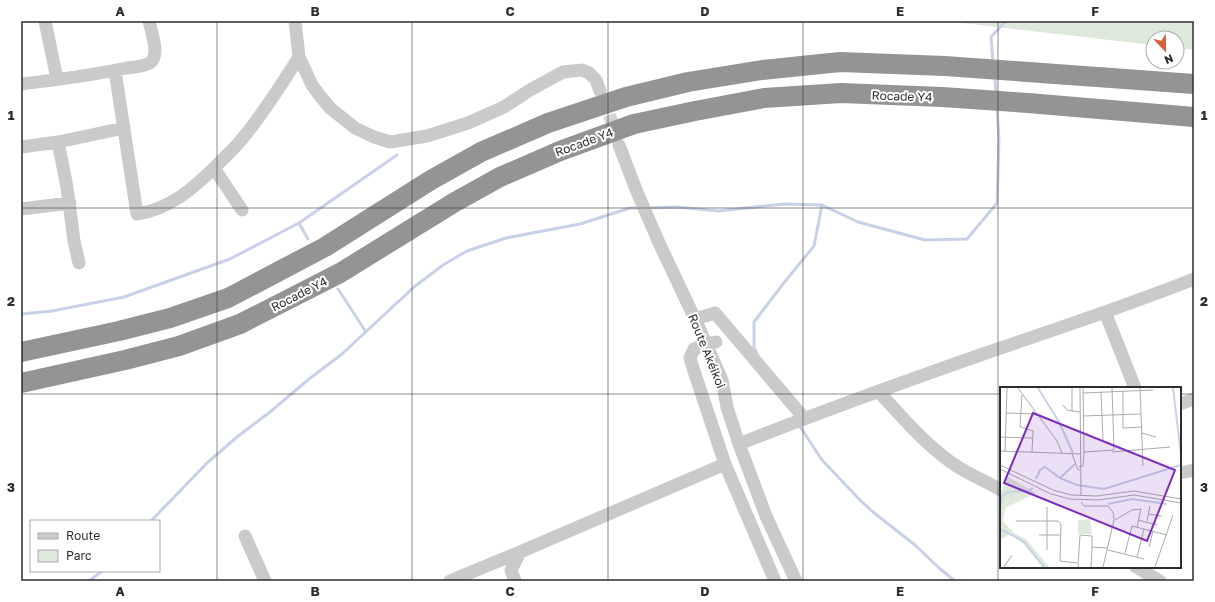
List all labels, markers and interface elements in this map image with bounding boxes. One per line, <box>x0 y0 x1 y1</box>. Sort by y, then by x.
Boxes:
text: A <box>115 3 125 19</box>
text: B <box>310 3 320 19</box>
text: C <box>505 3 515 19</box>
text: D <box>700 3 710 19</box>
text: E <box>896 3 904 19</box>
text: F <box>1091 3 1099 19</box>
north arrow <box>1145 30 1185 70</box>
text: N <box>1163 52 1175 67</box>
street label: Rocade Y4 <box>871 87 933 105</box>
text: 1 <box>8 107 15 123</box>
text: 1 <box>1201 107 1208 123</box>
street label: Rocade Y4 <box>553 125 615 159</box>
street label: Rocade Y4 <box>268 273 330 315</box>
text: 2 <box>7 293 15 309</box>
text: 2 <box>1200 293 1208 309</box>
street label: Route Akéikoi <box>685 312 729 390</box>
inset map <box>1000 387 1181 568</box>
text: 3 <box>7 479 15 495</box>
text: 3 <box>1200 479 1208 495</box>
legend <box>30 520 160 572</box>
text: Route <box>66 528 100 543</box>
text: Parc <box>66 548 92 563</box>
text: A <box>115 583 125 599</box>
text: B <box>310 583 320 599</box>
text: C <box>505 583 515 599</box>
text: D <box>700 583 710 599</box>
text: E <box>896 583 904 599</box>
text: F <box>1091 583 1099 599</box>

